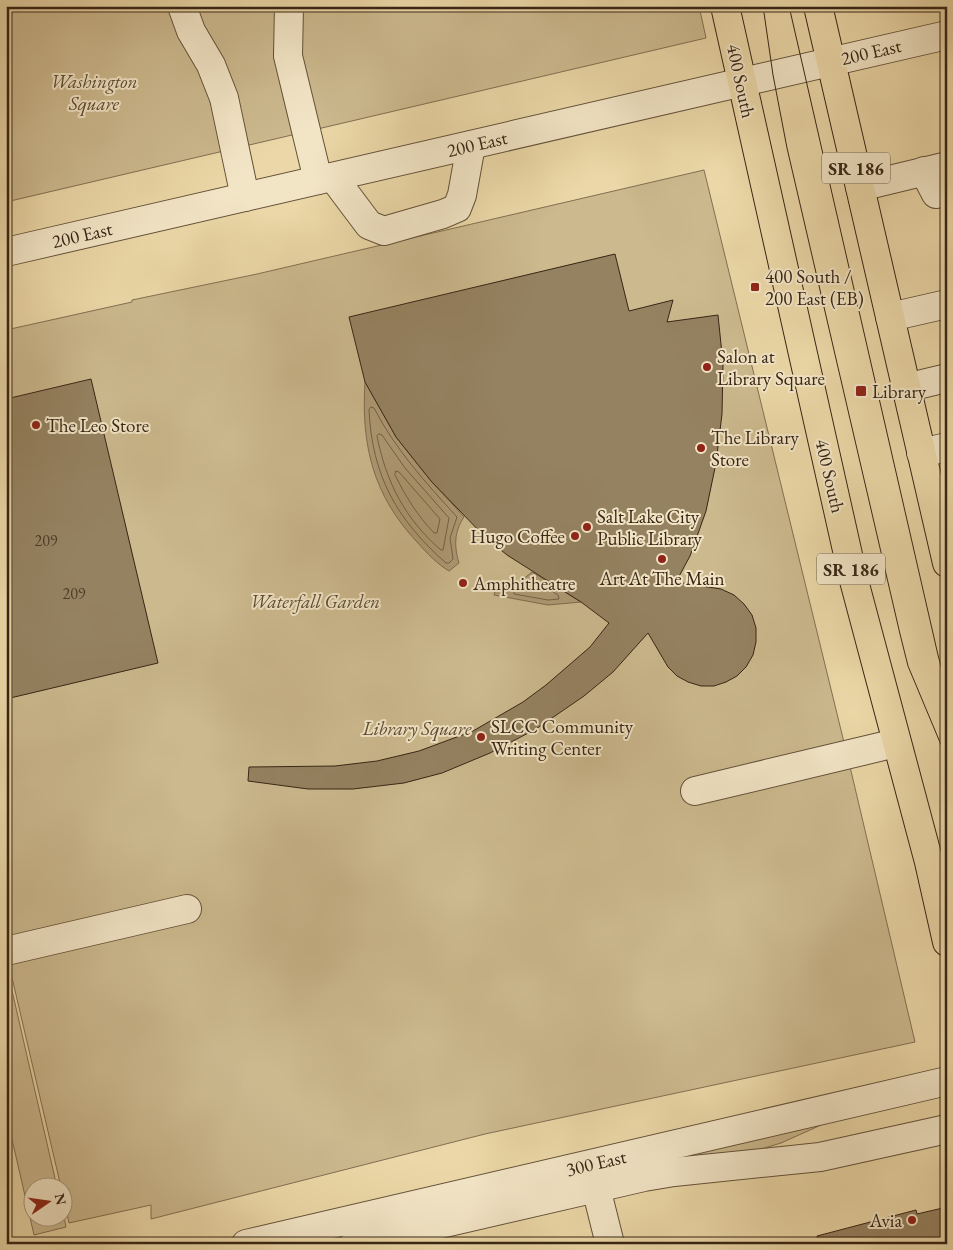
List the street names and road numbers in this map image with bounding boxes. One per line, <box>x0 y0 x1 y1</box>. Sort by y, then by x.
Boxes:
street label: 200 East <box>838 33 904 71</box>
street label: 400 South <box>721 42 761 121</box>
street label: 200 East <box>444 125 510 163</box>
road number: SR 186 <box>822 152 890 184</box>
street label: 200 East <box>49 216 115 254</box>
street label: 400 South <box>809 437 851 516</box>
road number: SR 186 <box>817 554 885 584</box>
street label: 300 East <box>563 1144 629 1182</box>

